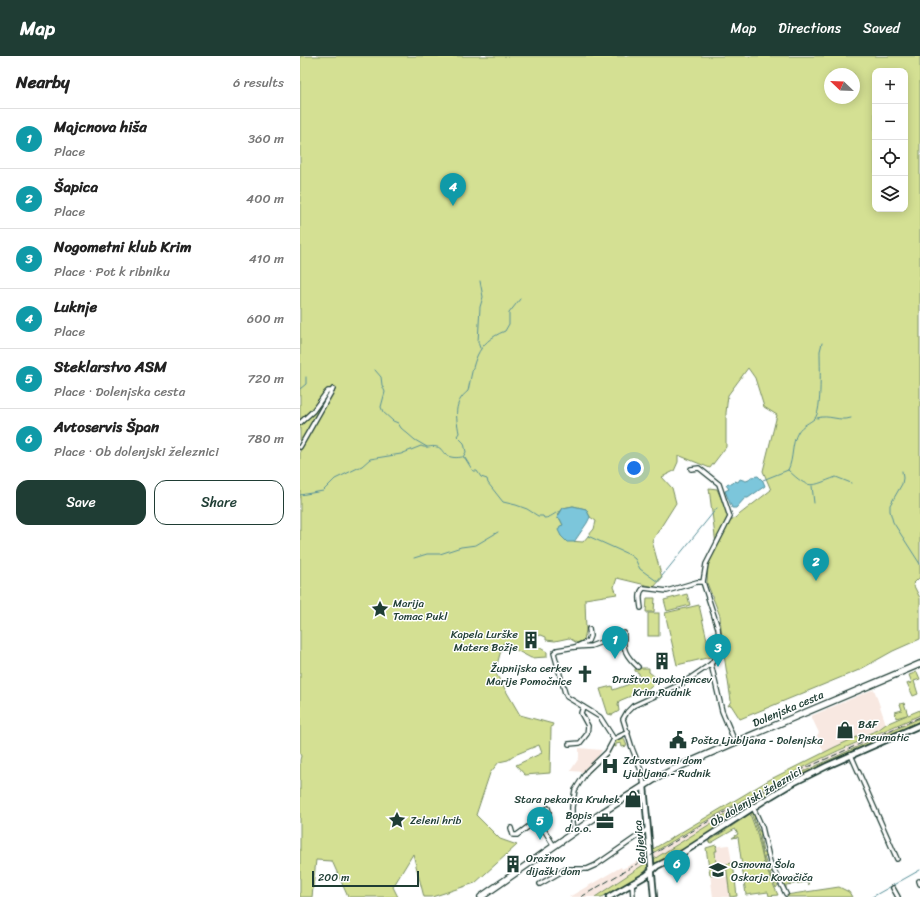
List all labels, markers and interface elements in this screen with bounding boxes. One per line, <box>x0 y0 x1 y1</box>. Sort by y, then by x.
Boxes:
text: Map <box>20 12 55 45</box>
text: Map <box>730 16 756 41</box>
text: Directions <box>778 16 841 41</box>
text: Saved <box>863 16 900 41</box>
text: Nearby <box>16 67 70 97</box>
north arrow <box>824 68 860 104</box>
map controls <box>872 68 908 212</box>
button: + <box>872 68 908 104</box>
text: 6 results <box>233 71 284 94</box>
button: − <box>872 104 908 140</box>
text: Majcnova hiša <box>54 114 147 140</box>
text: 1 <box>26 127 32 150</box>
text: 360 m <box>248 127 284 150</box>
text: Place <box>54 140 85 163</box>
button: locate <box>872 140 908 176</box>
pin: 4 <box>440 173 466 206</box>
text: Šapica <box>54 174 98 200</box>
button: layers <box>872 176 908 212</box>
text: 2 <box>25 187 33 210</box>
text: 400 m <box>246 187 284 210</box>
text: Place <box>54 200 85 223</box>
text: Nogometni klub Krim <box>54 234 191 260</box>
text: 3 <box>25 247 33 270</box>
text: 410 m <box>249 247 284 270</box>
text: Place · Pot k ribniku <box>54 260 170 283</box>
text: Luknje <box>54 294 97 320</box>
text: 4 <box>25 307 33 330</box>
text: 600 m <box>247 307 284 330</box>
text: Place <box>54 320 85 343</box>
text: Steklarstvo ASM <box>54 354 167 380</box>
text: 5 <box>25 367 33 390</box>
text: 720 m <box>247 367 284 390</box>
text: Place · Dolenjska cesta <box>54 380 185 403</box>
text: Avtoservis Špan <box>54 414 159 440</box>
text: 6 <box>25 427 33 450</box>
text: 780 m <box>247 427 284 450</box>
text: Place · Ob dolenjski železnici <box>54 440 219 463</box>
your location <box>624 458 644 478</box>
button: Save <box>16 480 146 525</box>
button: Share <box>154 480 284 525</box>
pin: 2 <box>803 548 829 581</box>
place label: Marija Tomac Pukl <box>393 594 448 626</box>
place icon: Marija Tomac Pukl <box>370 599 390 619</box>
place label: Kapela Lurške Matere Božje <box>451 625 518 657</box>
pin: 1 <box>602 626 628 659</box>
building icon: Kapela Lurške Matere Božje <box>521 630 541 650</box>
pin: 3 <box>705 634 731 667</box>
building icon: Društvo upokojencev Krim Rudnik <box>652 651 672 671</box>
place label: Župnijska cerkev Marije Pomočnice <box>486 659 573 691</box>
church icon: Župnijska cerkev Marije Pomočnice <box>575 664 595 684</box>
place label: Društvo upokojencev Krim Rudnik <box>612 670 713 702</box>
street label: Dolenjska cesta <box>749 685 827 733</box>
place label: B&F Pneumatic <box>858 715 910 747</box>
shop icon: B&F Pneumatic <box>835 720 855 740</box>
public building icon: Pošta Ljubljana - Dolenjska <box>668 730 688 750</box>
place label: Pošta Ljubljana - Dolenjska <box>691 731 823 750</box>
place label: Zdravstveni dom Ljubljana - Rudnik <box>623 751 711 783</box>
hospital icon: Zdravstveni dom Ljubljana - Rudnik <box>600 756 620 776</box>
street label: Ob dolenjski železnici <box>706 761 806 832</box>
shop icon: Stara pekarna Kruhek <box>623 789 643 809</box>
place label: Stara pekarna Kruhek <box>514 790 620 809</box>
place label: Bopis d.o.o. <box>565 806 593 838</box>
pin: 5 <box>527 807 553 840</box>
place icon: Zeleni hrib <box>387 810 407 830</box>
place label: Zeleni hrib <box>410 811 462 830</box>
office icon: Bopis d.o.o. <box>595 811 615 831</box>
street label: Galjevica <box>628 819 652 865</box>
place label: Oražnov dijaški dom <box>526 849 581 881</box>
pin: 6 <box>664 850 690 883</box>
building icon: Oražnov dijaški dom <box>503 854 523 874</box>
place label: Osnovna Šola Oskarja Kovačiča <box>731 855 813 887</box>
school or university icon: Osnovna Šola Oskarja Kovačiča <box>708 860 728 880</box>
text: 200 m <box>318 868 350 887</box>
scale bar <box>312 869 419 888</box>

